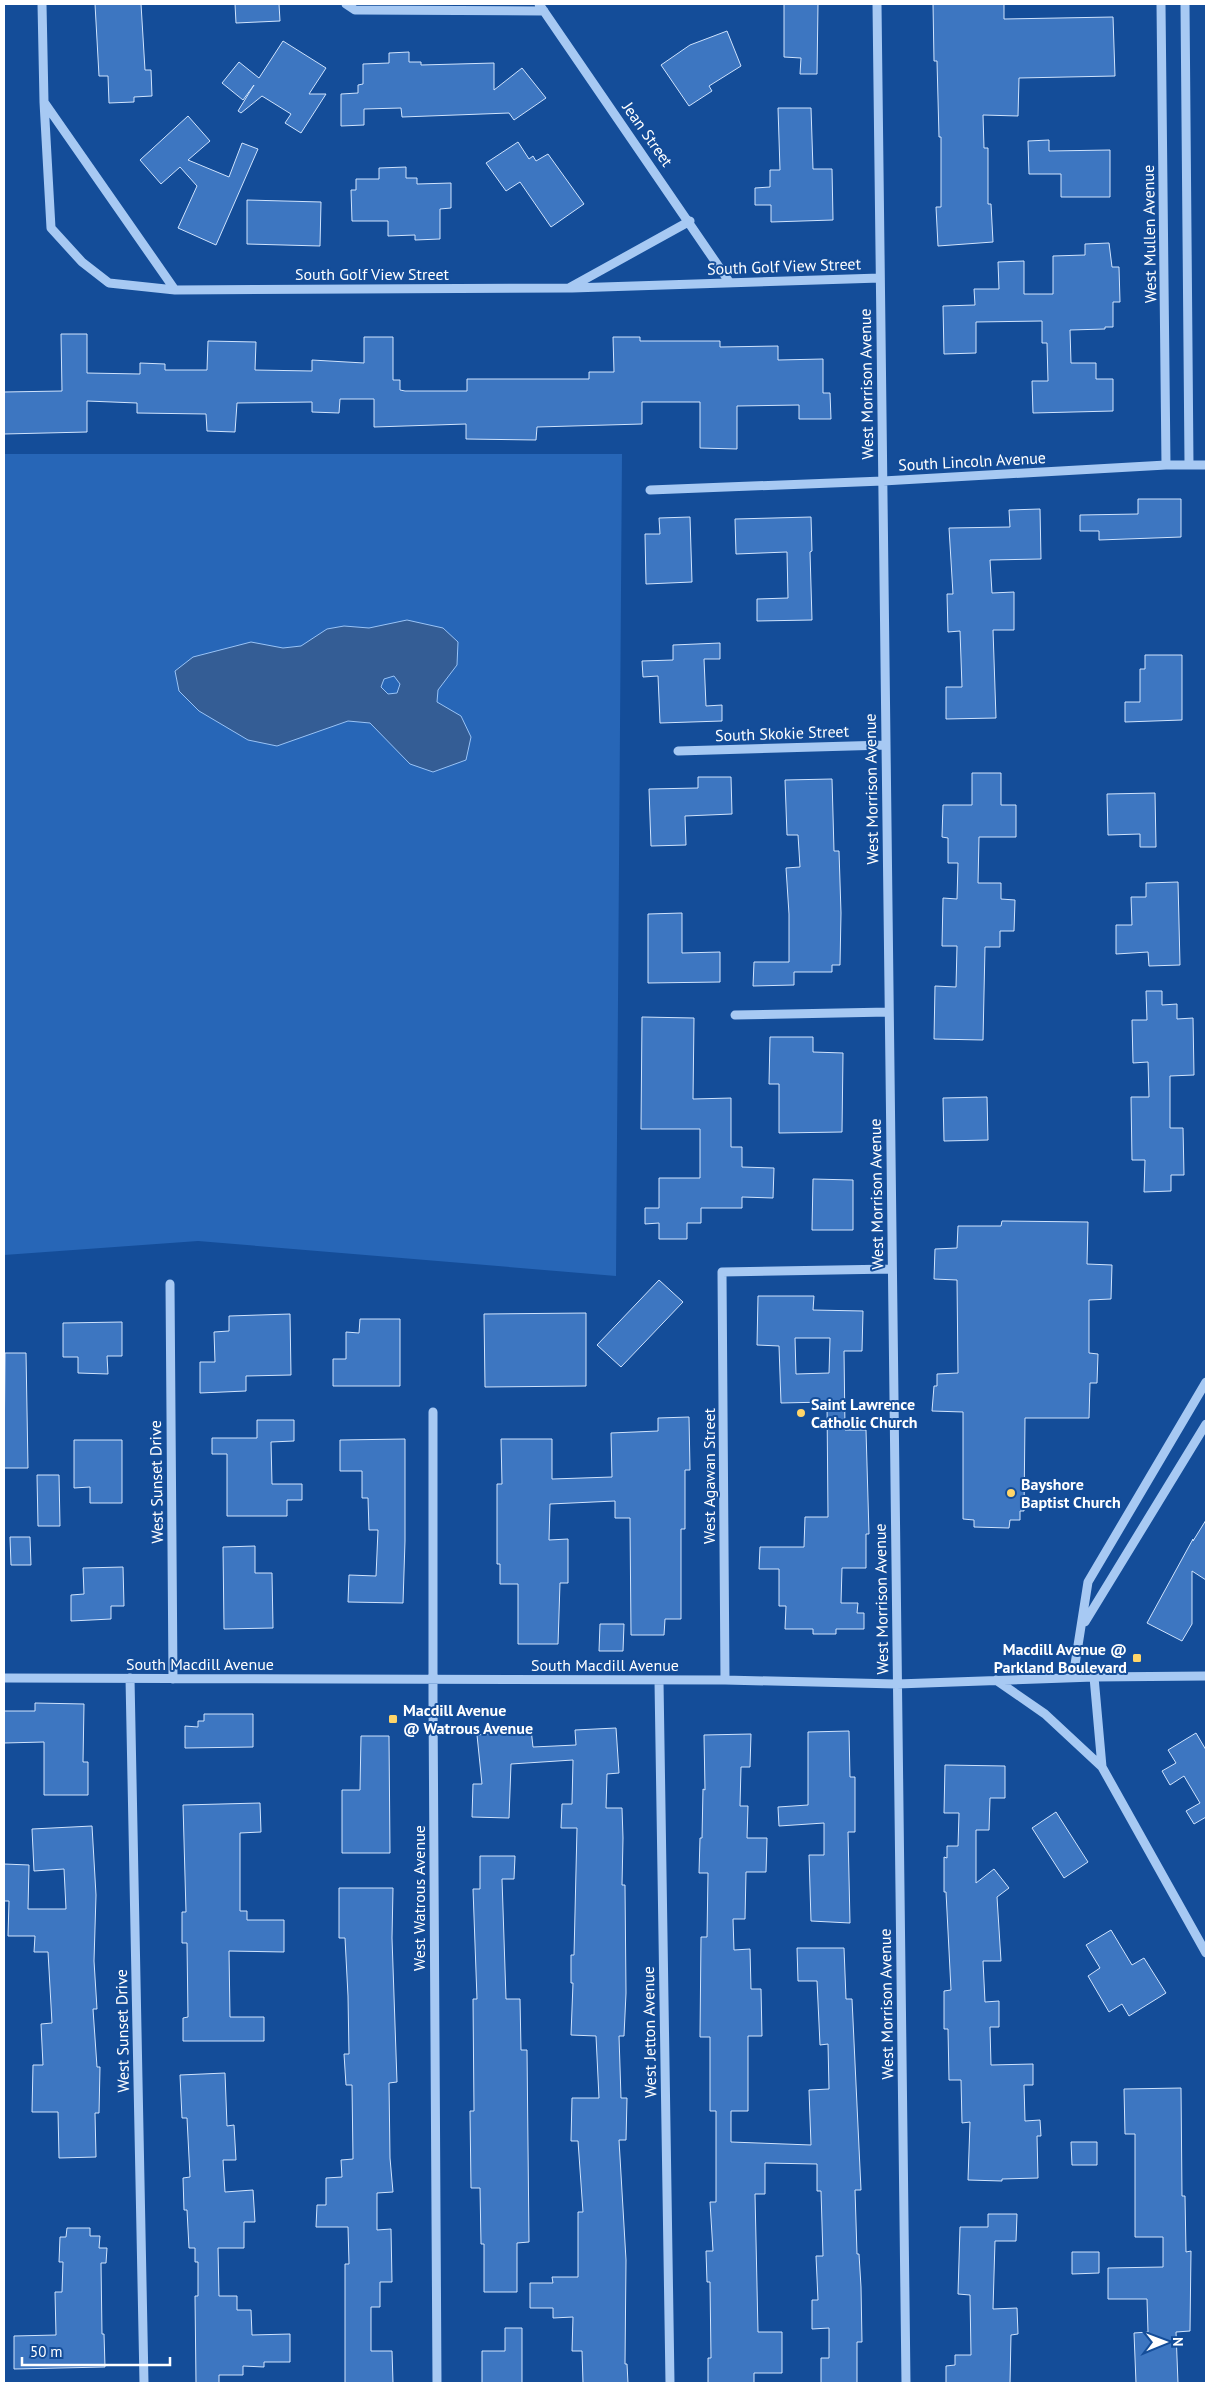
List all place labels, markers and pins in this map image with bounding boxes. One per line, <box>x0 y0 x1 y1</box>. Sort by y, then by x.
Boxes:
place label: Saint Lawrence Catholic Church <box>811 1394 918 1432</box>
marker: Saint Lawrence Catholic Church <box>795 1407 807 1419</box>
place label: Bayshore Baptist Church <box>1021 1474 1121 1512</box>
marker: Bayshore Baptist Church <box>1005 1487 1017 1499</box>
place label: Macdill Avenue @ Parkland Boulevard <box>994 1639 1127 1677</box>
marker: Macdill Avenue @ Parkland Boulevard <box>1131 1652 1143 1664</box>
place label: Macdill Avenue @ Watrous Avenue <box>403 1700 533 1738</box>
marker: Macdill Avenue @ Watrous Avenue <box>387 1713 399 1725</box>

